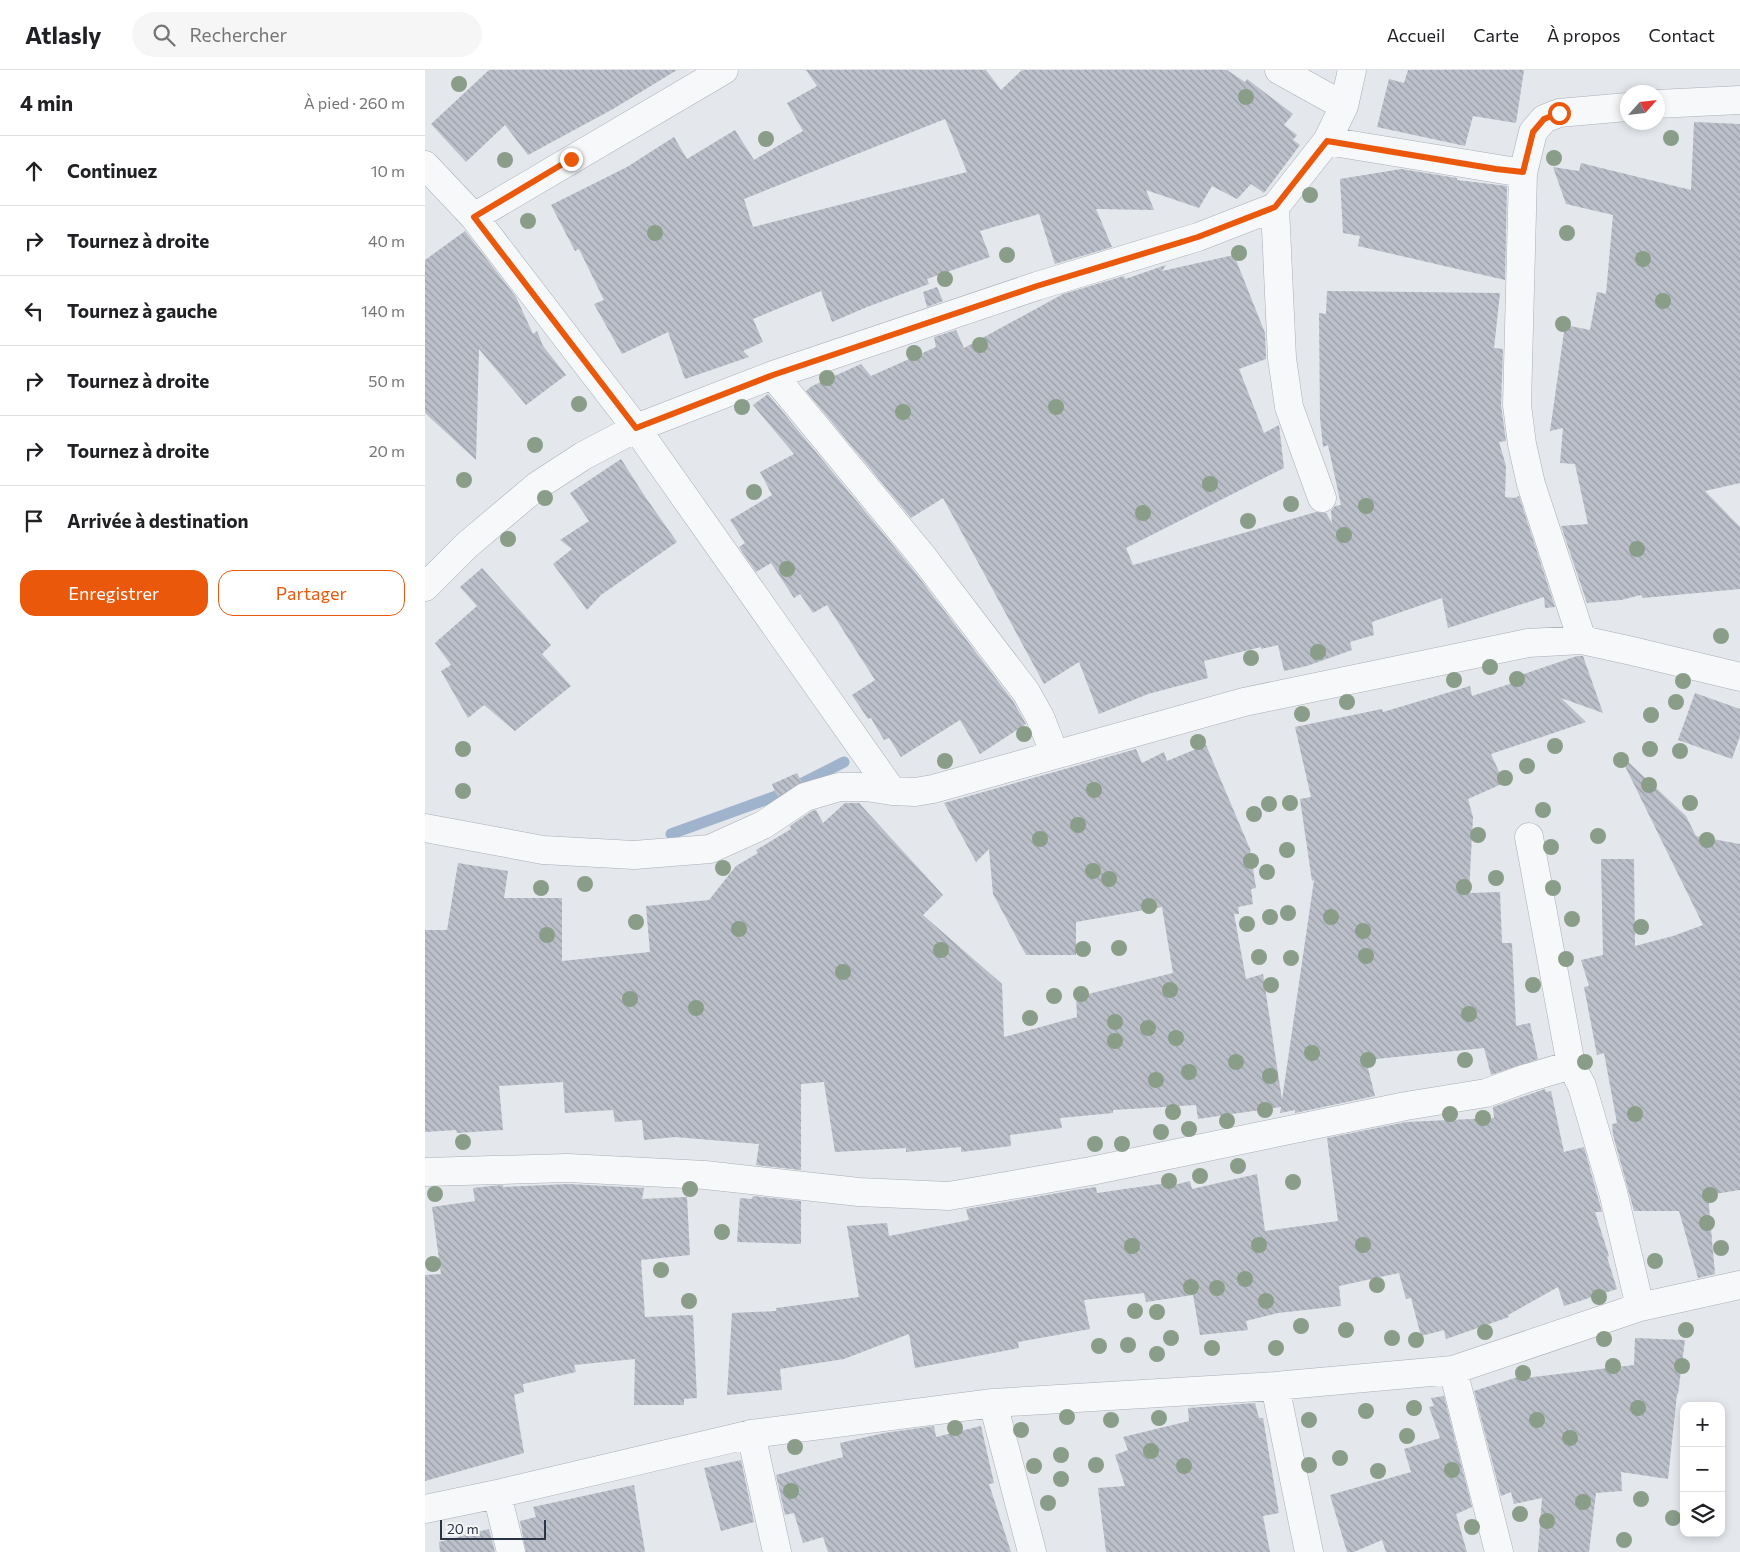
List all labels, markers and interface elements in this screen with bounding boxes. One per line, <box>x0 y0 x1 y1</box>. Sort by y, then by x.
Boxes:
search box <box>132 12 482 57</box>
text: Atlasly <box>25 20 102 49</box>
icon: search <box>150 21 178 49</box>
text: Rechercher <box>190 23 287 46</box>
text: Accueil <box>1387 24 1445 46</box>
text: Carte <box>1473 24 1519 46</box>
text: À propos <box>1547 24 1621 46</box>
text: Contact <box>1649 24 1715 46</box>
north arrow <box>1620 85 1665 130</box>
text: 4 min <box>20 90 73 115</box>
text: À pied · 260 m <box>304 93 405 112</box>
route start <box>1548 102 1571 125</box>
route end <box>560 148 583 171</box>
icon: ahead <box>20 157 48 185</box>
text: Continuez <box>67 159 157 182</box>
text: 10 m <box>371 161 405 180</box>
icon: right <box>20 227 48 255</box>
text: Tournez à droite <box>67 229 209 252</box>
text: 40 m <box>368 231 405 250</box>
icon: left <box>20 297 48 325</box>
text: Tournez à gauche <box>67 299 217 322</box>
text: 140 m <box>361 301 405 320</box>
icon: right <box>20 367 48 395</box>
text: Tournez à droite <box>67 369 209 392</box>
text: 50 m <box>368 371 405 390</box>
icon: right <box>20 437 48 465</box>
text: Tournez à droite <box>67 439 209 462</box>
text: 20 m <box>369 441 405 460</box>
icon: arrive <box>20 507 48 535</box>
text: Arrivée à destination <box>67 509 249 532</box>
button: Enregistrer <box>20 570 208 616</box>
button: Partager <box>218 570 405 616</box>
map controls <box>1680 1402 1725 1537</box>
button: + <box>1680 1402 1725 1447</box>
button: − <box>1680 1447 1725 1492</box>
button: layers <box>1680 1492 1725 1537</box>
scale bar <box>440 1517 546 1540</box>
text: 20 m <box>447 1520 479 1537</box>

